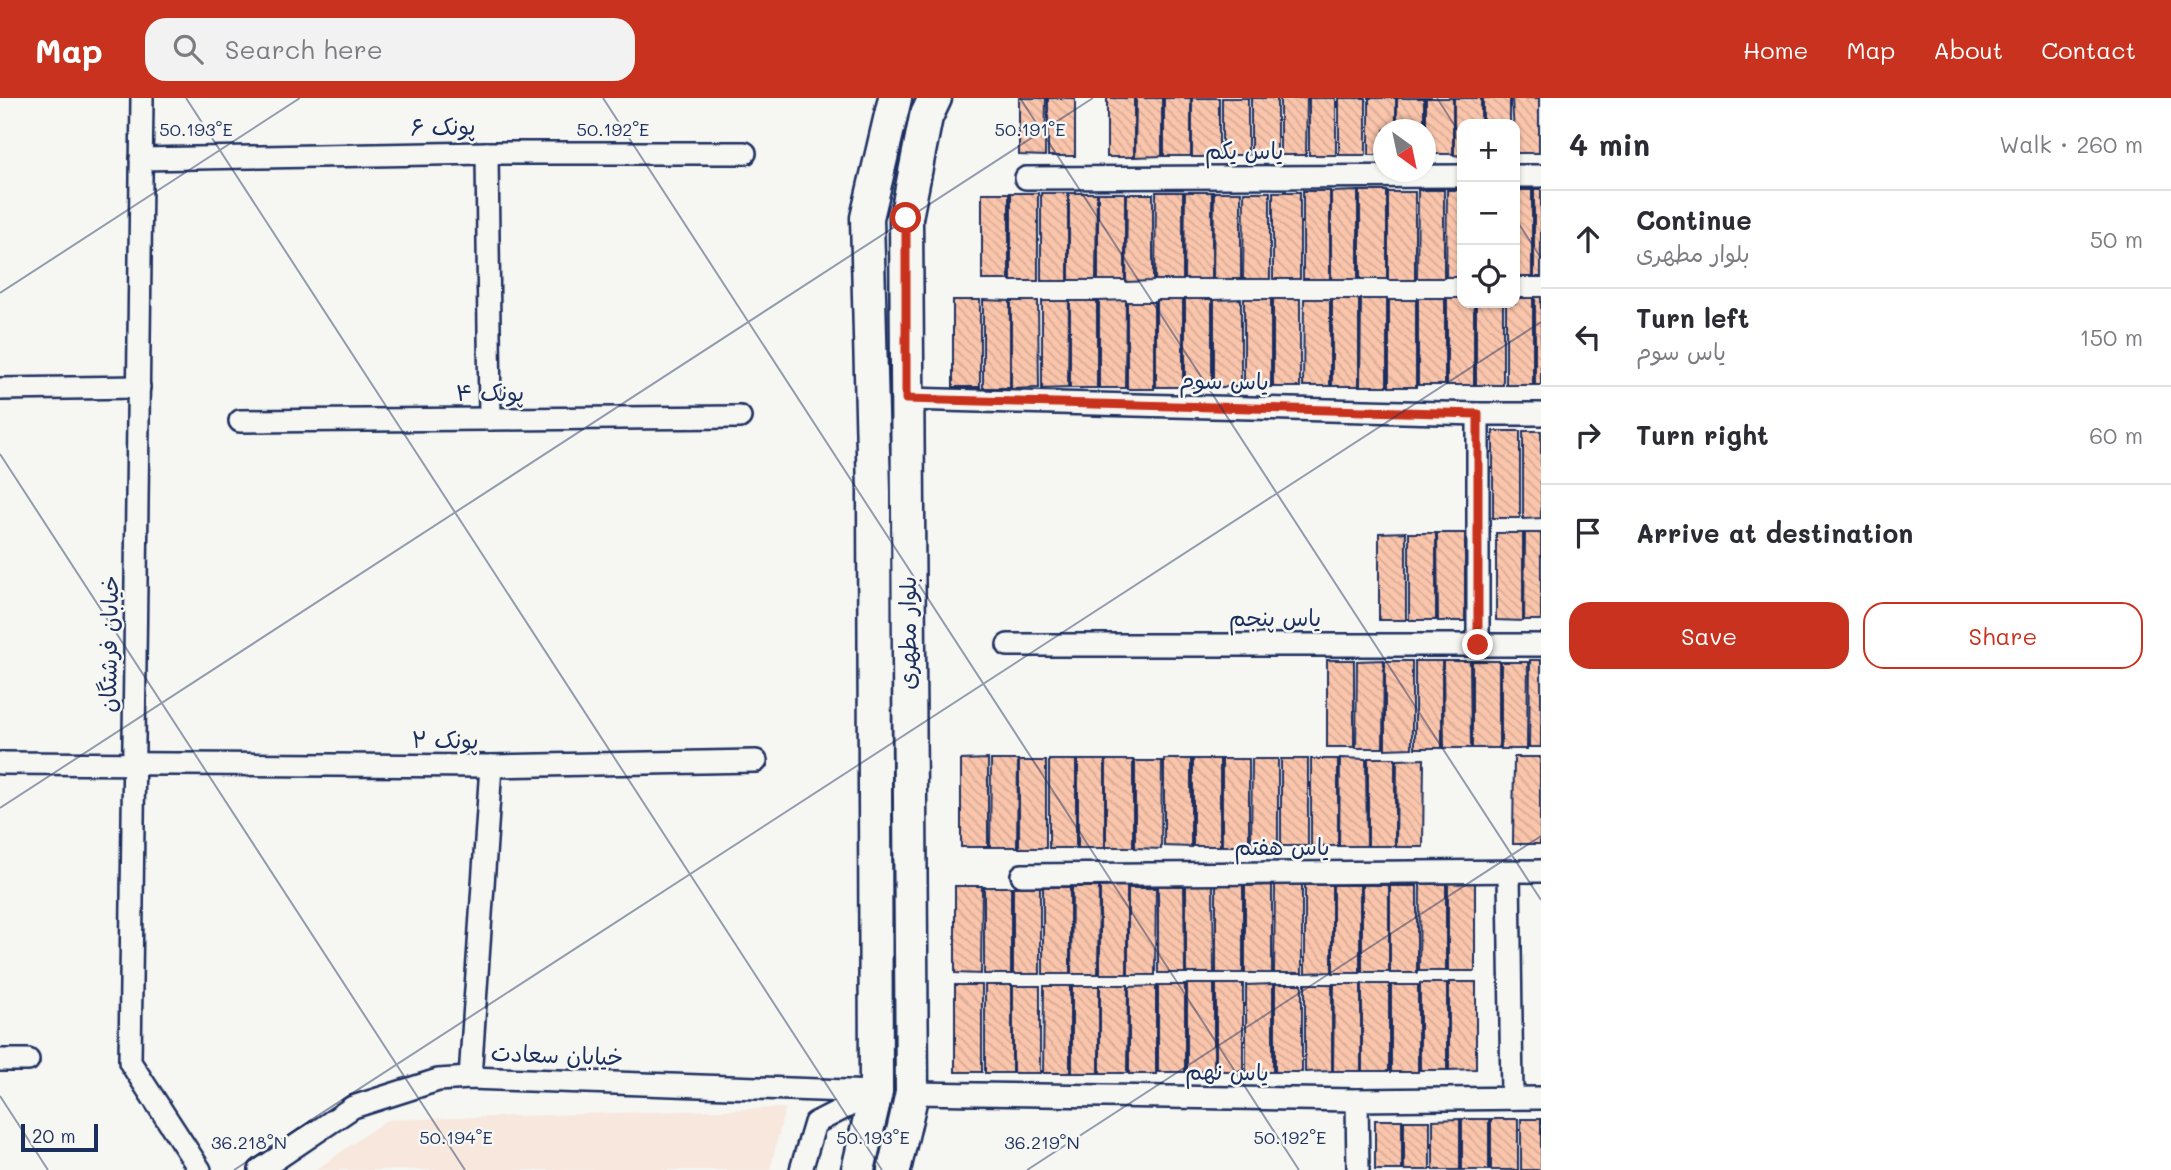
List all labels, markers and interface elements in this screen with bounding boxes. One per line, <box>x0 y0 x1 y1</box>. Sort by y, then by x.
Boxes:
search box <box>145 18 635 81</box>
text: Map <box>35 28 103 71</box>
icon: search <box>169 30 207 68</box>
text: Search here <box>225 32 383 66</box>
text: Home <box>1743 34 1808 65</box>
text: Map <box>1846 34 1895 65</box>
text: About <box>1933 34 2003 65</box>
text: Contact <box>2041 34 2136 65</box>
street label: پونک ۶ <box>410 110 476 143</box>
text: 50.193°E <box>159 117 233 141</box>
text: 50.192°E <box>577 117 649 141</box>
text: 50.191°E <box>995 117 1065 141</box>
north arrow <box>1373 119 1436 182</box>
map controls <box>1457 119 1520 308</box>
button: + <box>1457 119 1520 182</box>
text: 4 min <box>1569 124 1650 164</box>
text: Walk · 260 m <box>1999 129 2143 159</box>
street label: یاس یکم <box>1205 135 1283 169</box>
button: − <box>1457 182 1520 245</box>
route start <box>890 202 921 233</box>
text: Continue <box>1636 203 1752 237</box>
icon: ahead <box>1569 220 1607 258</box>
text: 50 m <box>2090 224 2143 254</box>
text: بلوار مطهری <box>1636 238 1750 268</box>
button: locate <box>1457 245 1520 308</box>
text: Turn left <box>1636 301 1749 335</box>
icon: left <box>1569 318 1607 356</box>
text: 150 m <box>2079 322 2143 352</box>
text: یاس سوم <box>1636 336 1726 366</box>
street label: یاس سوم <box>1179 364 1269 399</box>
street label: پونک ۴ <box>456 377 524 408</box>
icon: right <box>1569 416 1607 454</box>
text: Turn right <box>1636 418 1769 452</box>
text: 60 m <box>2089 420 2143 450</box>
icon: arrive <box>1569 514 1607 552</box>
text: Arrive at destination <box>1636 516 1913 550</box>
street label: خیابان فرشتگان <box>92 575 124 713</box>
street label: بلوار مطهری <box>892 576 922 690</box>
street label: یاس پنجم <box>1229 602 1321 636</box>
button: Save <box>1569 602 1849 669</box>
button: Share <box>1863 602 2143 669</box>
route end <box>1462 629 1493 660</box>
street label: پونک ۲ <box>411 723 479 756</box>
street label: یاس هفتم <box>1234 831 1330 865</box>
street label: خیابان سعادت <box>490 1037 624 1071</box>
street label: یاس نهم <box>1185 1055 1269 1091</box>
scale bar <box>21 1121 98 1153</box>
text: 20 m <box>32 1123 76 1148</box>
text: 50.194°E <box>419 1125 493 1149</box>
text: 50.193°E <box>836 1125 910 1149</box>
text: 50.192°E <box>1254 1125 1326 1149</box>
text: 36.218°N <box>211 1130 287 1154</box>
text: 36.219°N <box>1004 1130 1080 1154</box>

